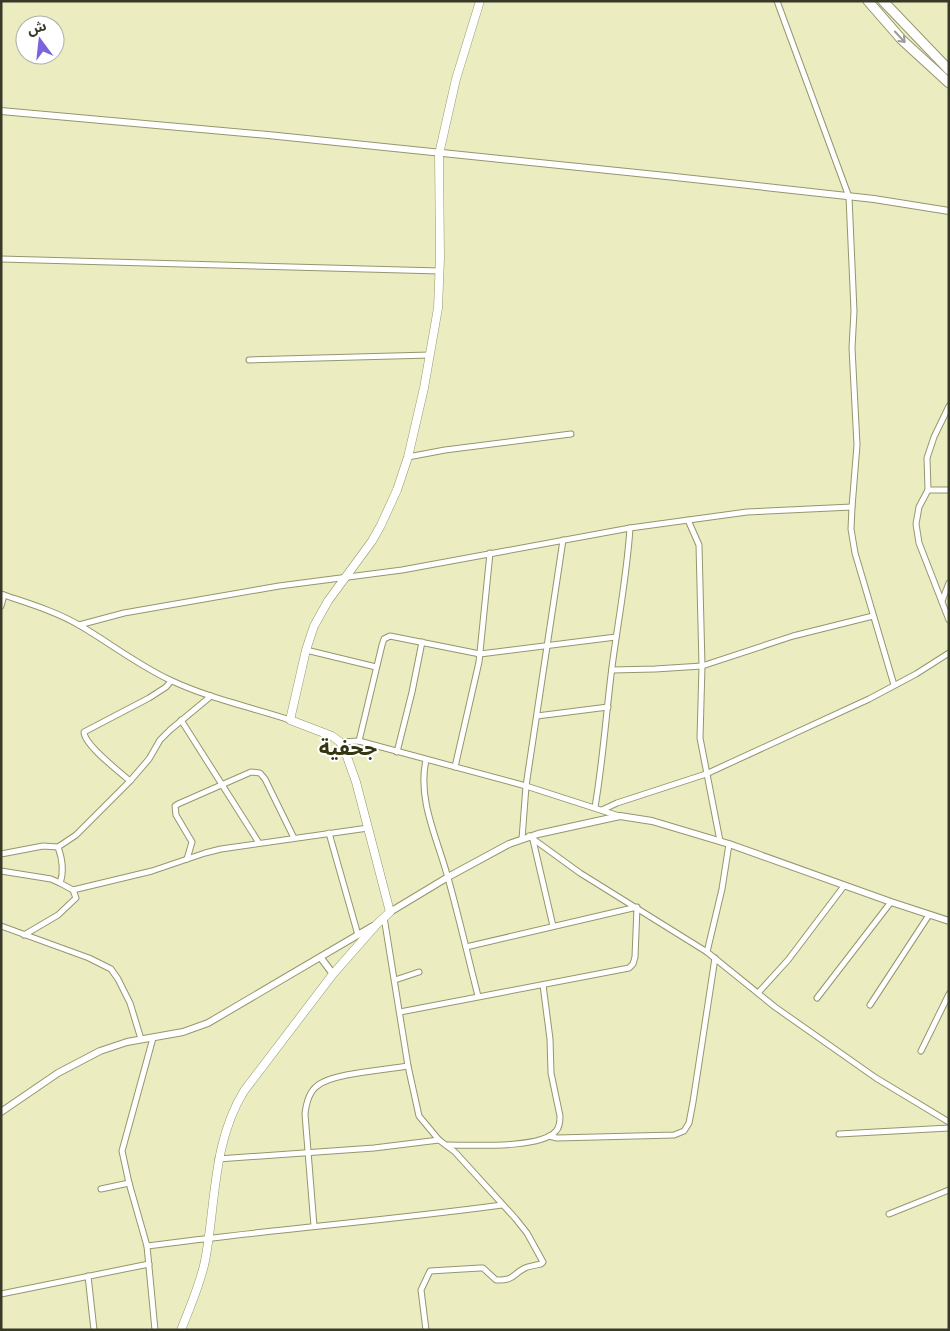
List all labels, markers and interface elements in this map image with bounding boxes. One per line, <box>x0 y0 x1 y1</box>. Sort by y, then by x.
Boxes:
north arrow <box>15 15 65 65</box>
text: ش <box>25 16 48 39</box>
one-way arrow <box>894 31 906 44</box>
district label: جحفية <box>319 734 377 760</box>

